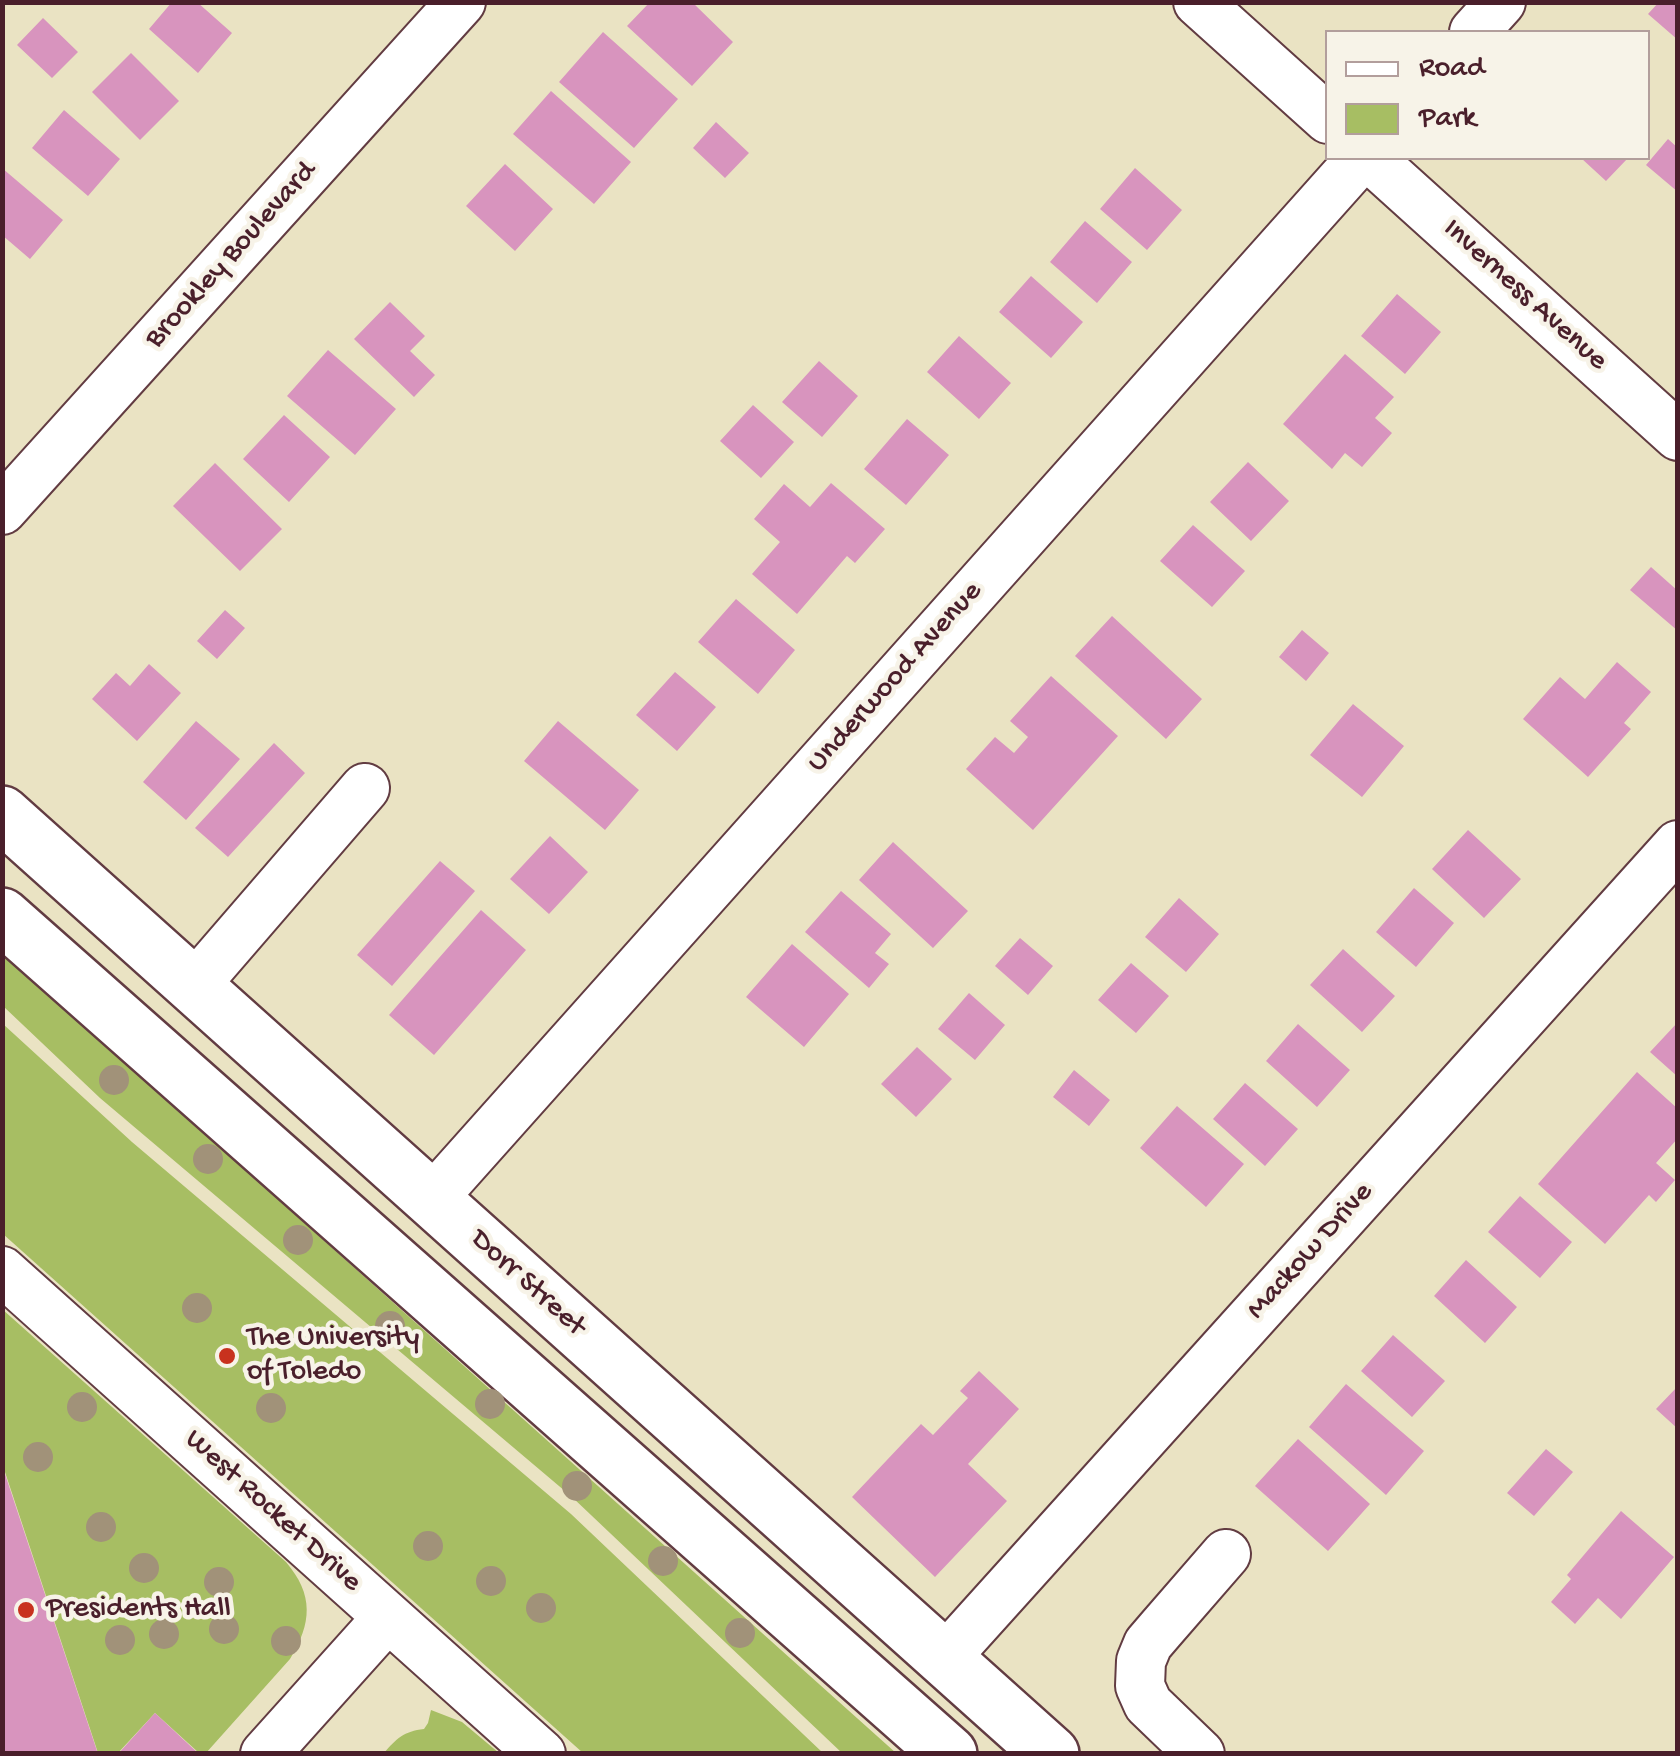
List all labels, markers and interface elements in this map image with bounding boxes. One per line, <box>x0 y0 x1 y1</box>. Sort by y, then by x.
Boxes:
legend <box>1325 30 1650 160</box>
text: Road <box>1419 52 1485 87</box>
text: Park <box>1419 102 1476 137</box>
street label: Brookley Boulevard <box>138 155 326 357</box>
street label: Inverness Avenue <box>1434 212 1614 380</box>
street label: Underwood Avenue <box>801 575 991 781</box>
street label: Mackow Drive <box>1240 1176 1382 1328</box>
street label: Dorr Street <box>462 1223 592 1345</box>
place label: The University of Toledo <box>247 1321 419 1392</box>
marker: The University of Toledo <box>216 1345 238 1367</box>
street label: West Rocket Drive <box>176 1423 368 1601</box>
place label: Presidents Hall <box>46 1592 231 1628</box>
marker: Presidents Hall <box>15 1599 37 1621</box>

